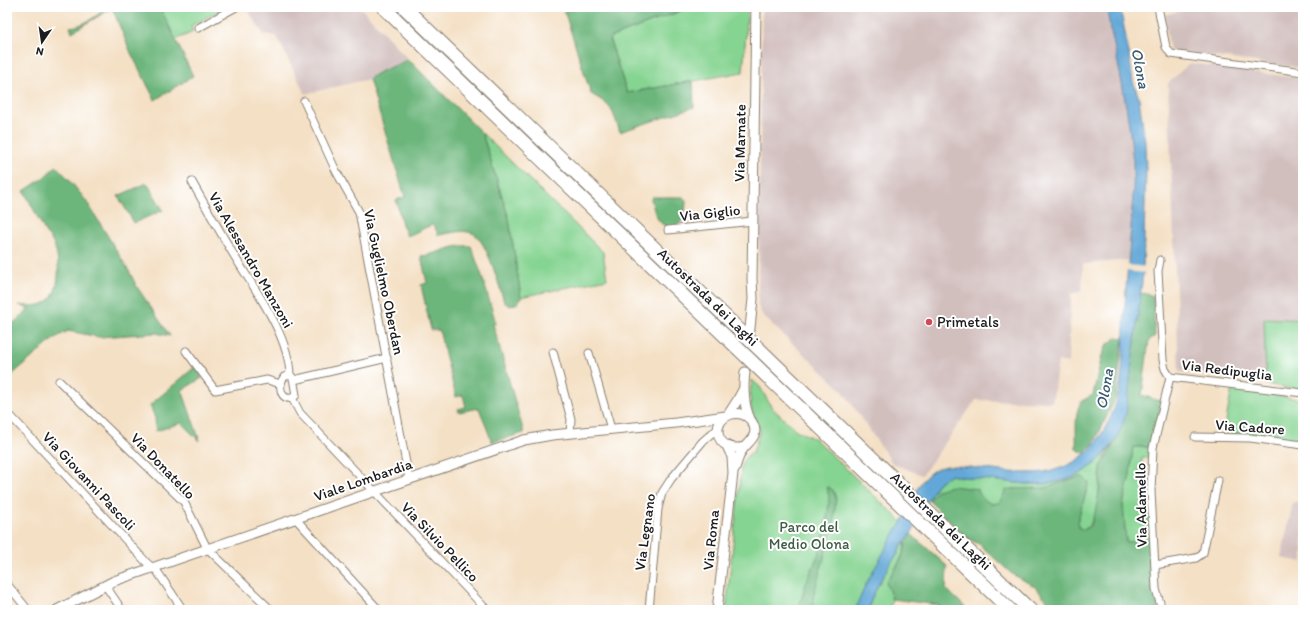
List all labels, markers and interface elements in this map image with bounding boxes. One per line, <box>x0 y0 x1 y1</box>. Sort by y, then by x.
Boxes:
north arrow <box>22 22 62 62</box>
text: N <box>35 44 45 58</box>
water label: Olona <box>1127 46 1154 91</box>
street label: Via Marnate <box>730 104 750 182</box>
street label: Via Alessandro Manzoni <box>205 189 297 331</box>
street label: Via Giglio <box>679 201 741 225</box>
street label: Via Guglielmo Oberdan <box>360 208 408 356</box>
street label: Autostrada dei Laghi <box>654 244 762 350</box>
place label: Primetals <box>937 313 999 331</box>
marker: Primetals <box>924 317 934 327</box>
street label: Via Redipuglia <box>1181 356 1274 385</box>
water label: Olona <box>1092 366 1118 411</box>
street label: Via Cadore <box>1215 416 1285 438</box>
street label: Via Giovanni Pascoli <box>39 428 139 534</box>
street label: Via Donatello <box>127 429 199 503</box>
street label: Viale Lombardia <box>311 455 415 505</box>
street label: Via Adamello <box>1131 463 1151 547</box>
street label: Autostrada dei Laghi <box>887 468 995 574</box>
street label: Via Legnano <box>631 492 659 572</box>
street label: Via Silvio Pellico <box>397 498 483 586</box>
street label: Via Roma <box>699 509 723 571</box>
park label: Parco del Medio Olona <box>769 518 850 553</box>

